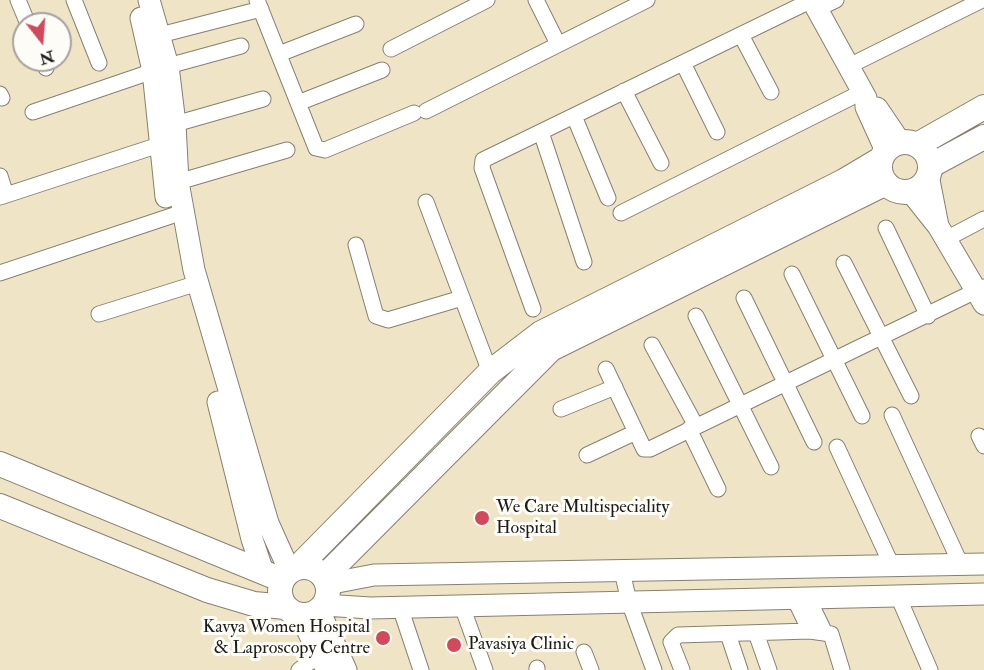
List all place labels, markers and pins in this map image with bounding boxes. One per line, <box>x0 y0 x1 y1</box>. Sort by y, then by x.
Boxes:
place label: We Care Multispeciality Hospital <box>496 497 669 540</box>
marker: We Care Multispeciality Hospital <box>473 509 491 527</box>
place label: Kavya Women Hospital & Laproscopy Centre <box>203 617 370 660</box>
marker: Kavya Women Hospital & Laproscopy Centre <box>374 629 392 647</box>
place label: Pavasiya Clinic <box>468 634 574 656</box>
marker: Pavasiya Clinic <box>445 636 463 654</box>

